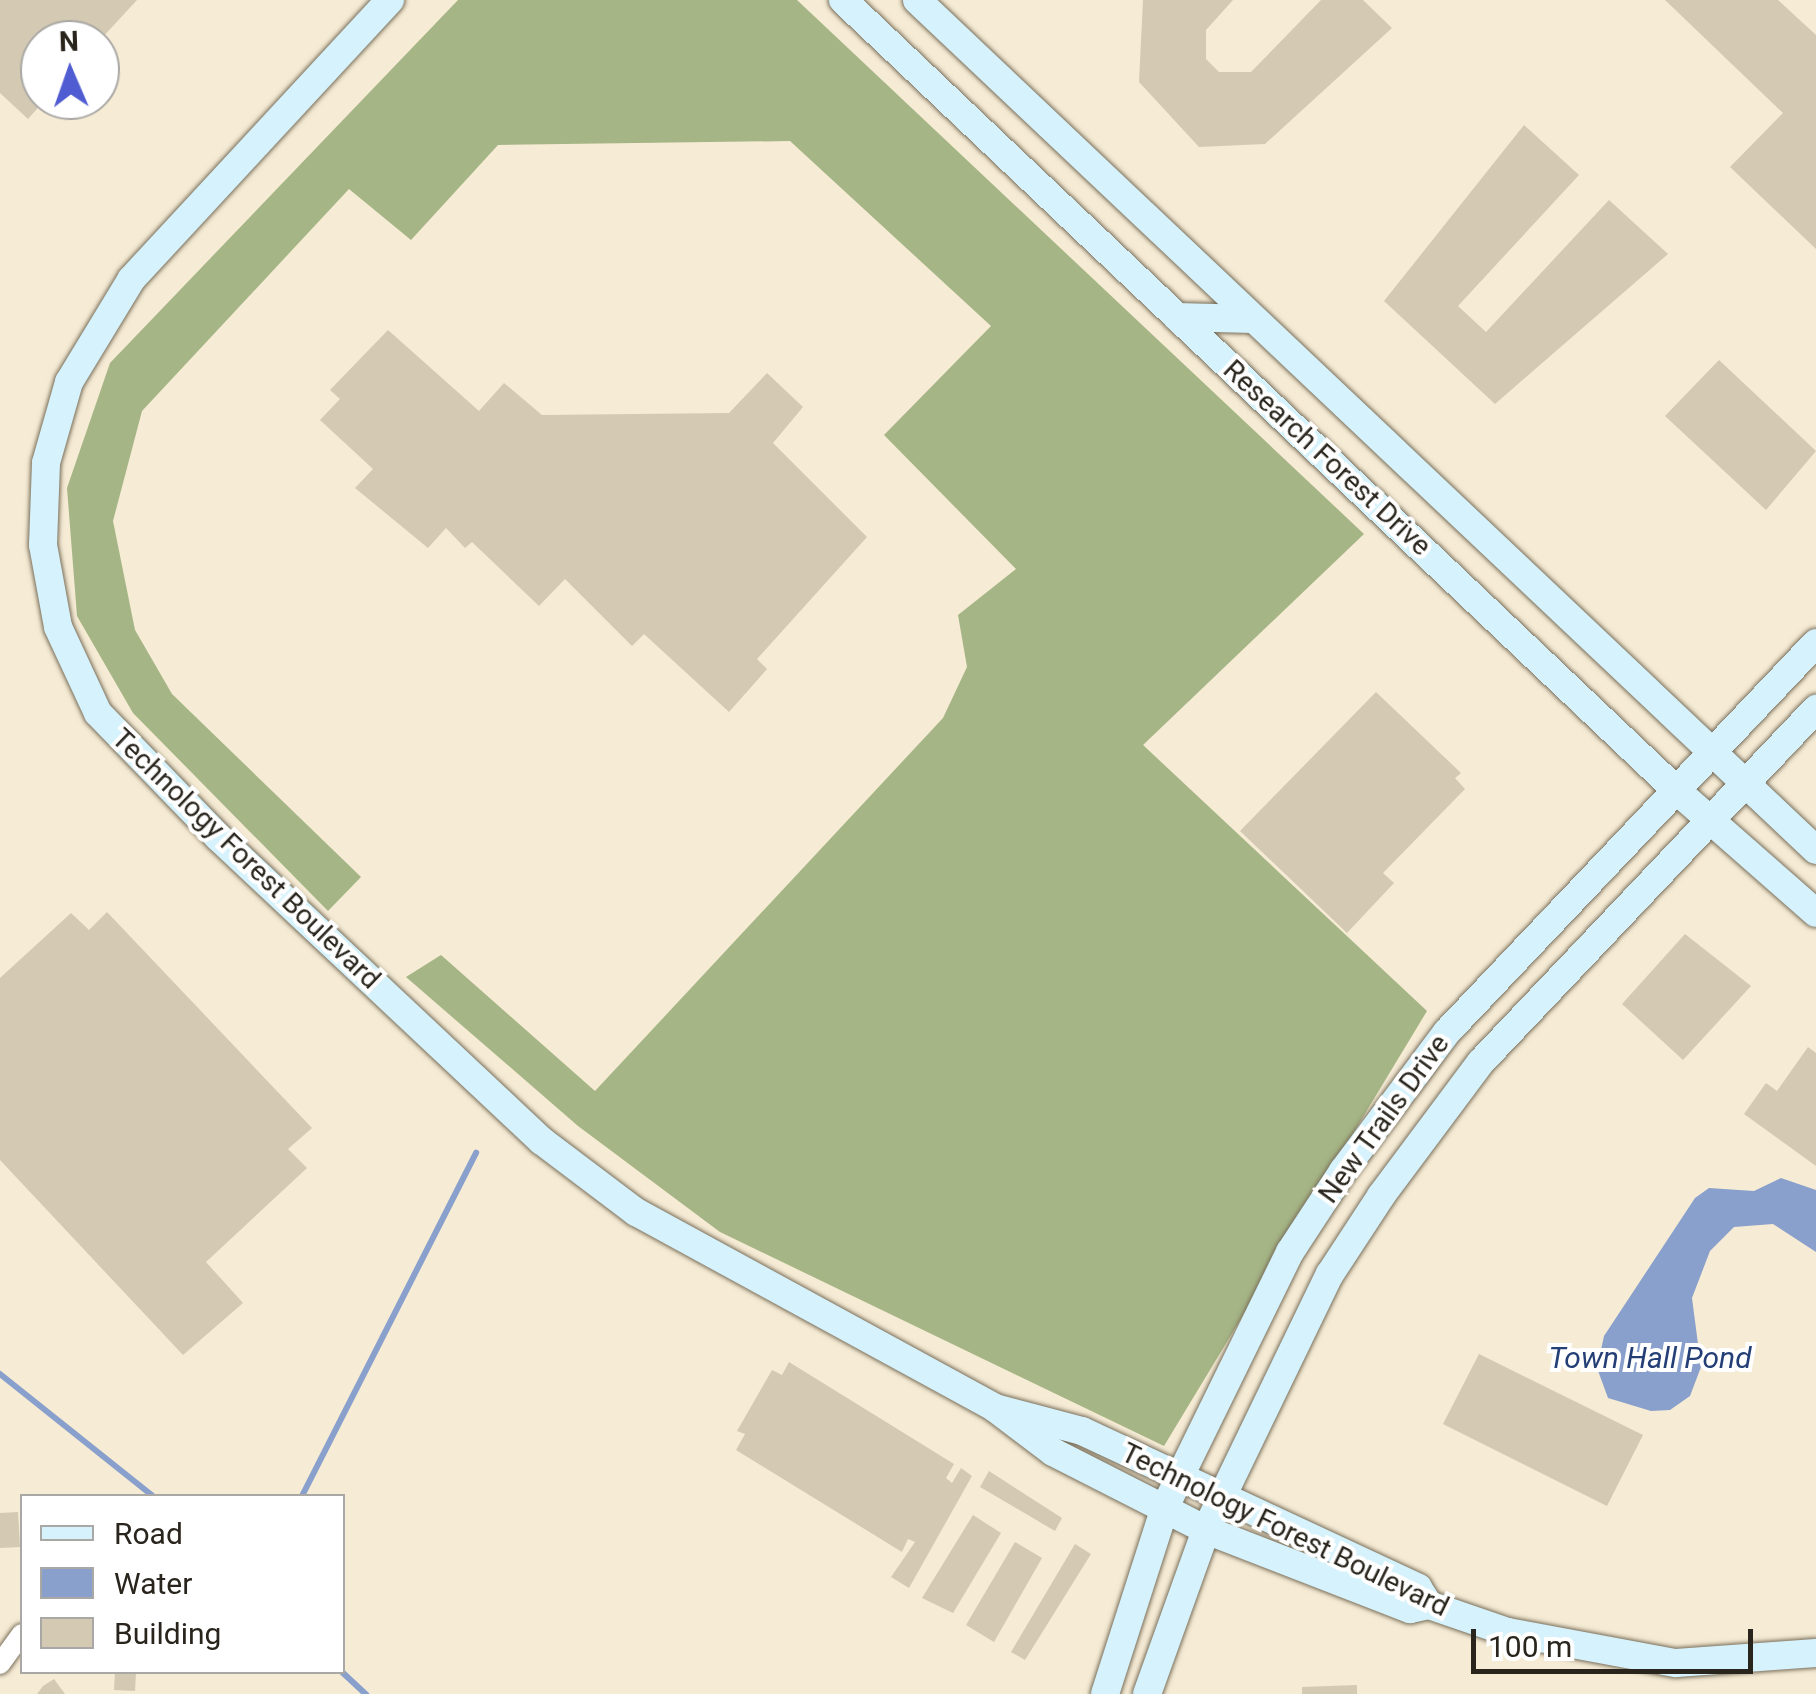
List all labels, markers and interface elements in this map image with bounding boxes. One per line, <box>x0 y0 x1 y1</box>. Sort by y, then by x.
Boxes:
north arrow <box>20 20 120 120</box>
text: N <box>59 25 79 58</box>
street label: Research Forest Drive <box>1216 353 1438 563</box>
street label: Technology Forest Boulevard <box>105 722 387 996</box>
street label: New Trails Drive <box>1311 1028 1457 1210</box>
water label: Town Hall Pond <box>1548 1340 1752 1376</box>
street label: Technology Forest Boulevard <box>1116 1436 1454 1624</box>
legend <box>20 1494 345 1674</box>
text: Road <box>114 1516 183 1551</box>
text: Water <box>114 1566 192 1601</box>
scale bar <box>1476 1609 1758 1671</box>
text: Building <box>114 1616 221 1651</box>
text: 100 m <box>1488 1629 1572 1664</box>

